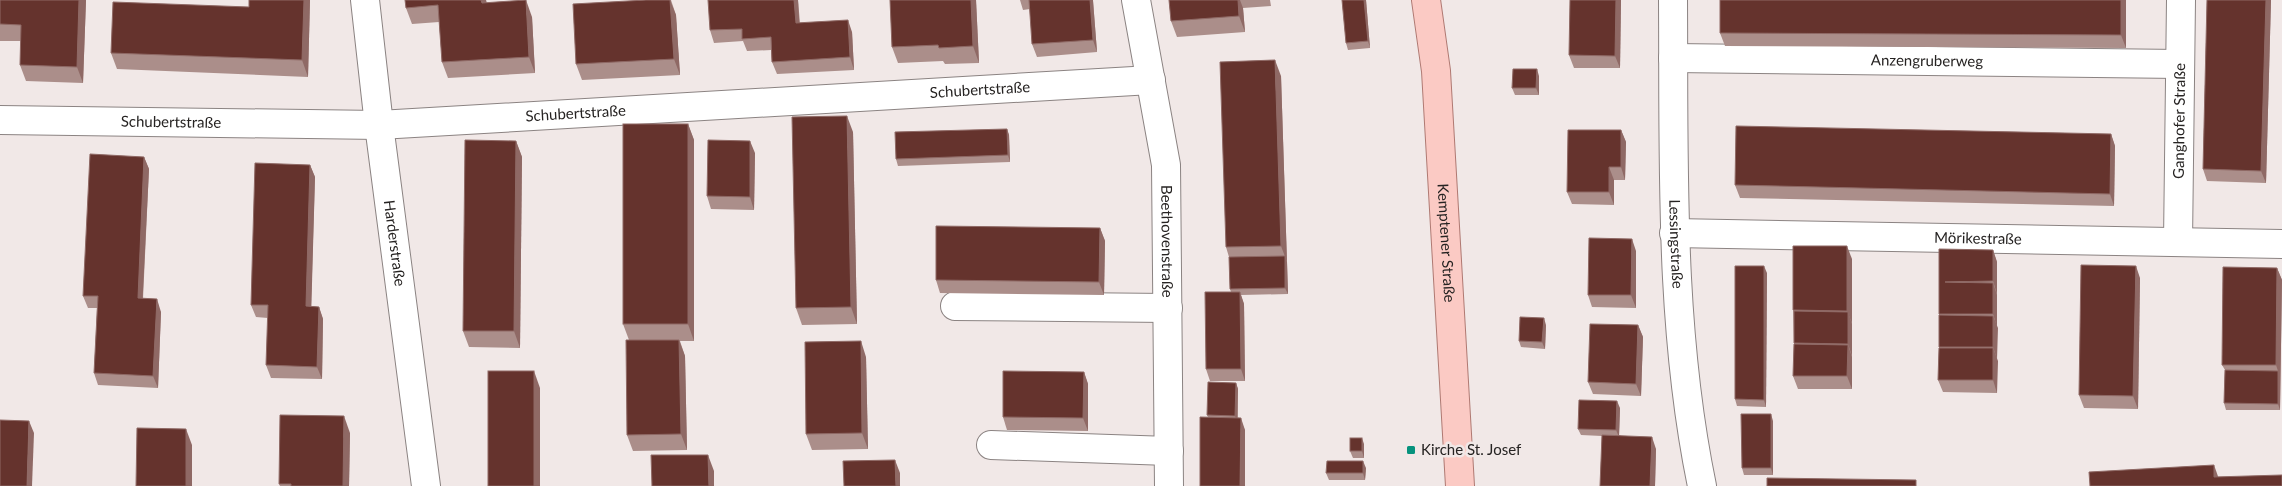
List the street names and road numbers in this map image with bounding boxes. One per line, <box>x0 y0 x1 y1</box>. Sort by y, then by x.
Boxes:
street label: Anzengruberweg <box>1871 50 1983 70</box>
street label: Ganghofer Straße <box>2169 63 2188 179</box>
street label: Schubertstraße <box>929 77 1031 101</box>
street label: Schubertstraße <box>525 101 626 124</box>
street label: Schubertstraße <box>121 112 221 131</box>
street label: Kemptener Straße <box>1435 183 1459 303</box>
street label: Beethovenstraße <box>1158 185 1177 298</box>
street label: Harderstraße <box>381 199 410 287</box>
street label: Lessingstraße <box>1666 199 1688 289</box>
street label: Mörikestraße <box>1934 228 2022 247</box>

